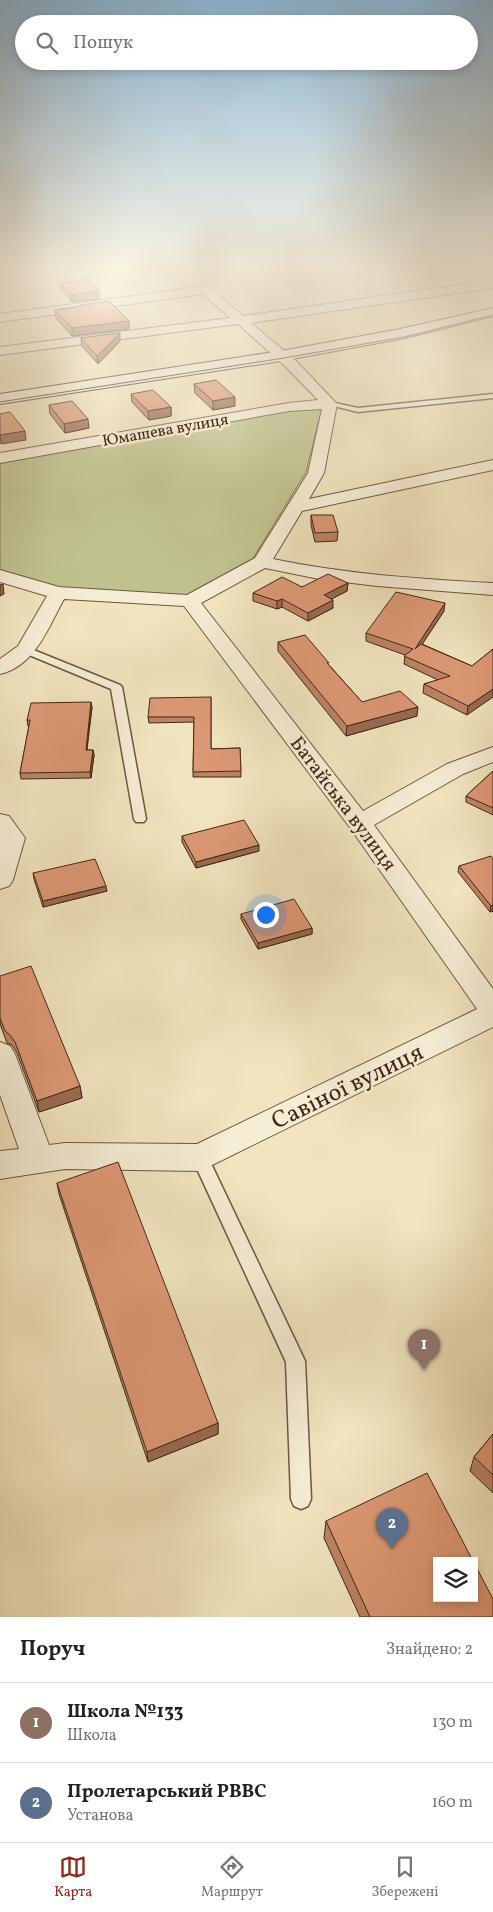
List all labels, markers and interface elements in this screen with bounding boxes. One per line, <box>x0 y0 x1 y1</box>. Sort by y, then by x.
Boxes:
search box <box>15 15 478 70</box>
icon: search <box>33 29 61 57</box>
text: Пошук <box>73 30 133 56</box>
street label: Юмашева вулиця <box>101 409 230 453</box>
street label: Батайська вулиця <box>282 731 402 877</box>
your location <box>253 902 279 928</box>
street label: Савіної вулиця <box>266 1036 429 1139</box>
pin: 1 <box>408 1329 440 1370</box>
pin: 2 <box>376 1508 408 1549</box>
map controls <box>433 1557 478 1602</box>
button: layers <box>433 1557 478 1602</box>
text: Поруч <box>20 1635 85 1664</box>
text: Знайдено: 2 <box>386 1639 473 1661</box>
text: Школа №133 <box>67 1699 184 1725</box>
text: 1 <box>33 1712 39 1734</box>
text: 130 m <box>432 1712 473 1734</box>
text: Школа <box>67 1725 117 1747</box>
text: Пролетарський РВВС <box>67 1779 267 1805</box>
text: 2 <box>32 1792 40 1814</box>
text: 160 m <box>432 1792 473 1814</box>
text: Установа <box>67 1805 133 1827</box>
tab: Карта <box>54 1853 92 1902</box>
tab: Маршрут <box>201 1853 263 1902</box>
tab: Збережені <box>372 1853 439 1902</box>

